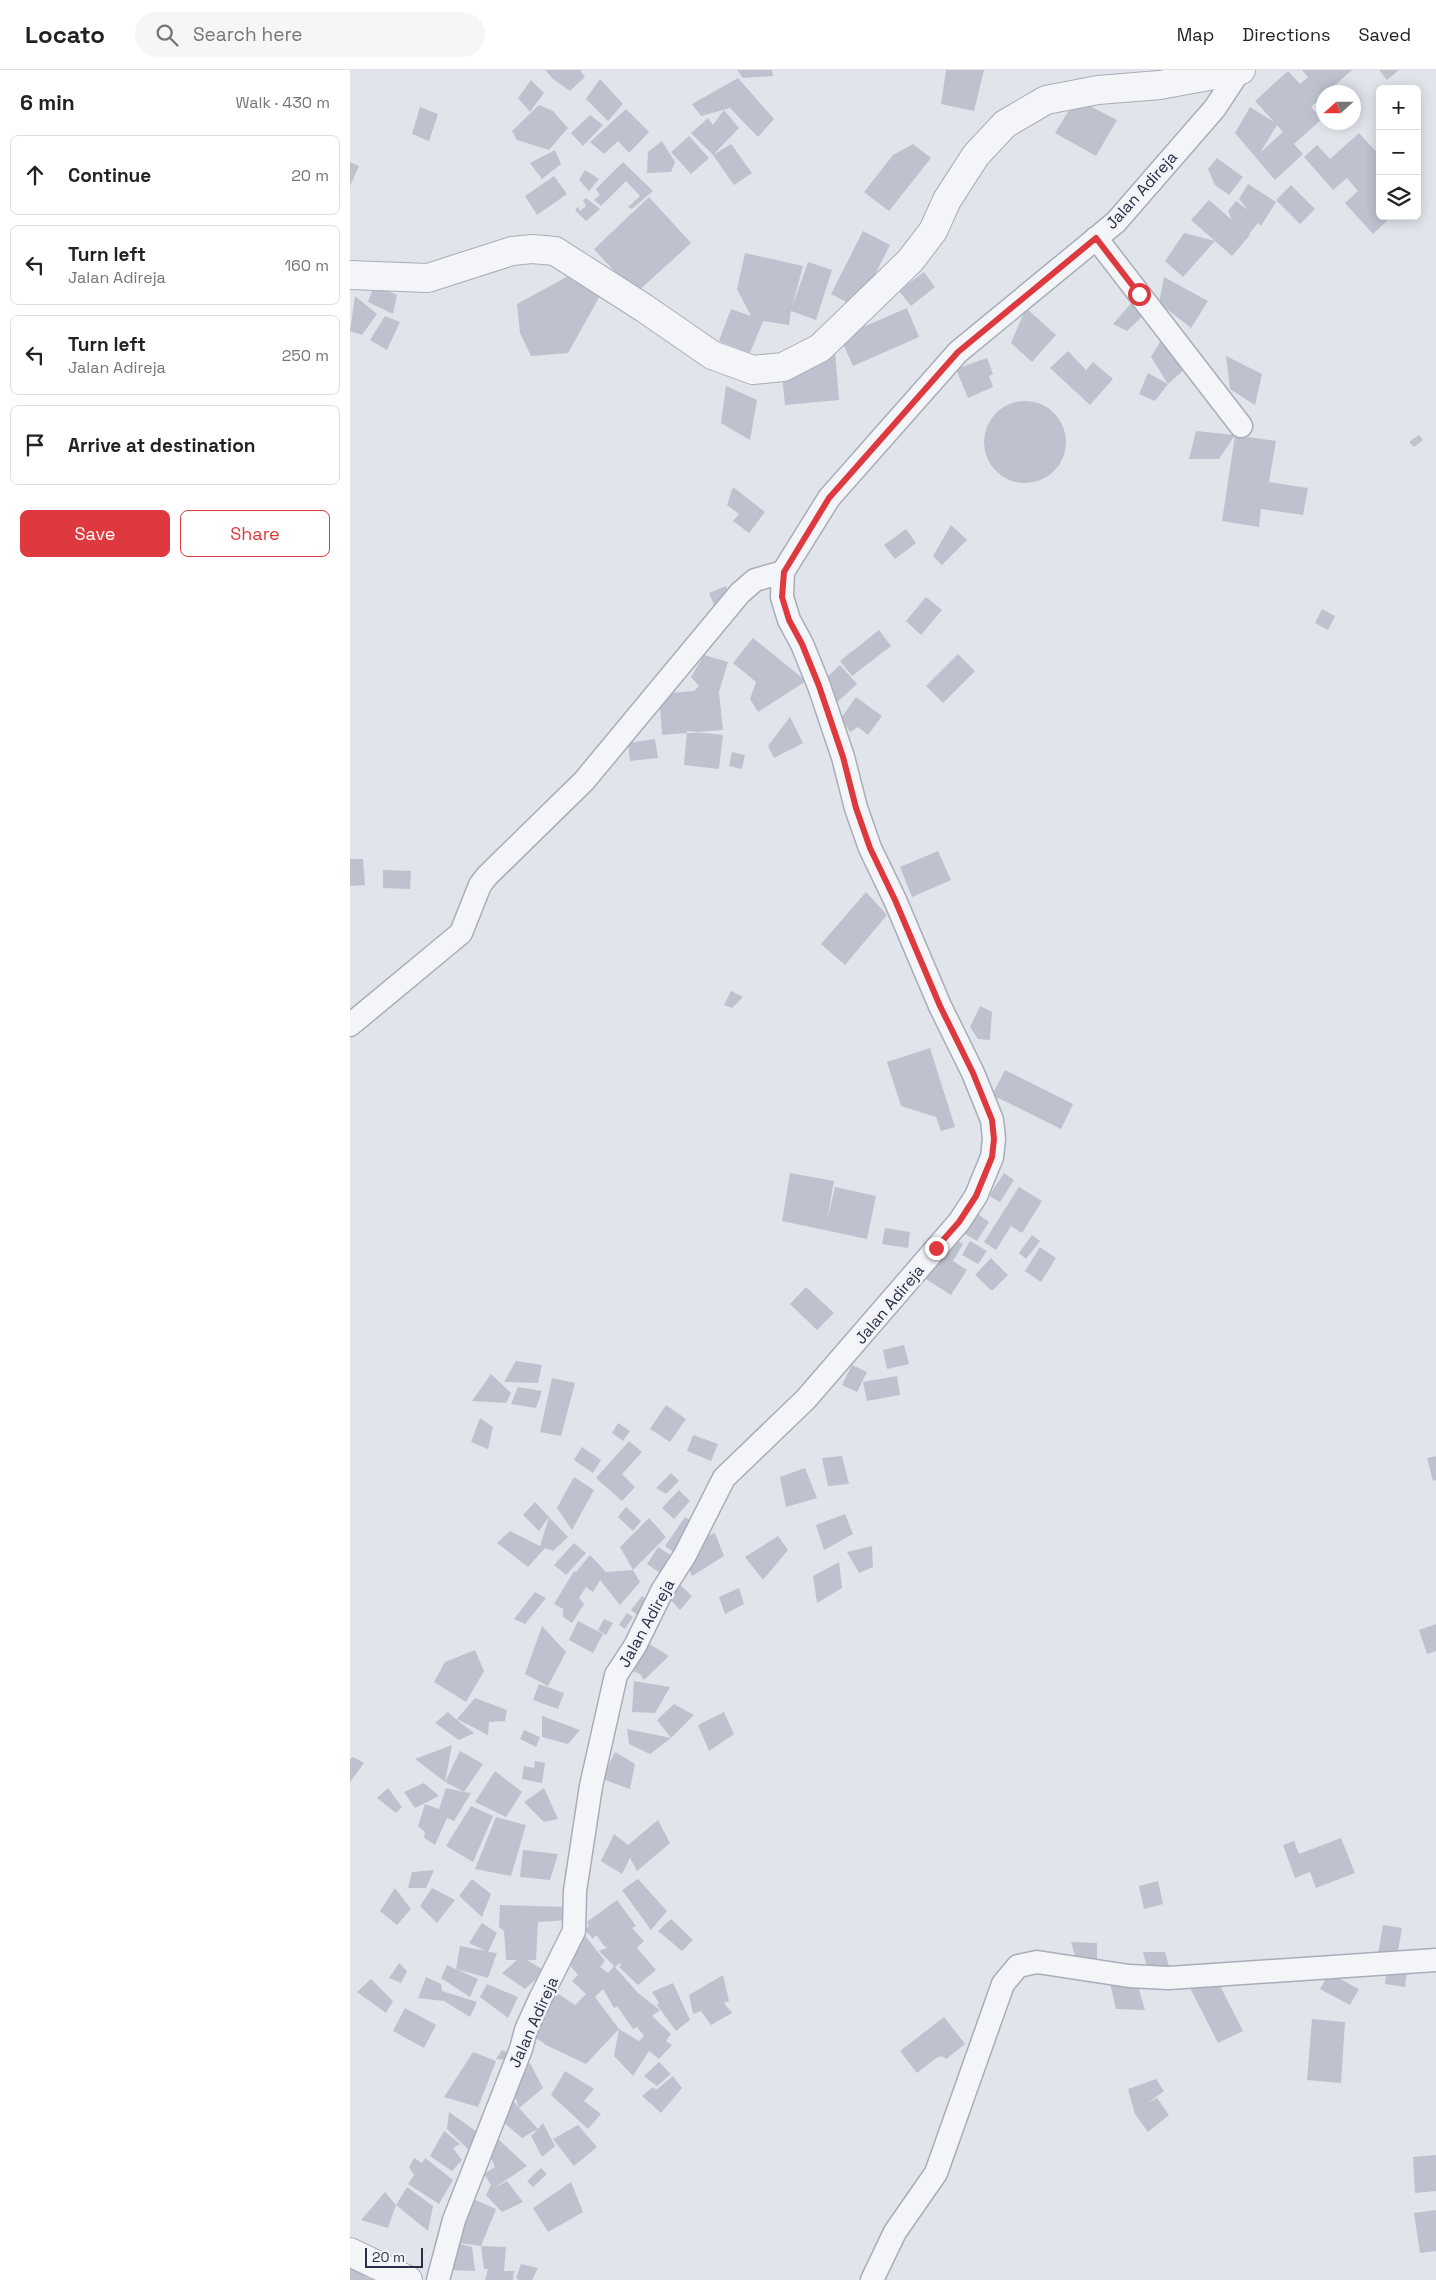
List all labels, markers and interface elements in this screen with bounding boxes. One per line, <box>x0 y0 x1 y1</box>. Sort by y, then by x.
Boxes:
search box <box>135 12 485 57</box>
text: Locato <box>25 19 105 50</box>
icon: search <box>153 21 181 49</box>
text: Search here <box>193 22 302 47</box>
text: Map <box>1177 23 1214 46</box>
text: Directions <box>1242 23 1331 46</box>
text: Saved <box>1359 23 1411 46</box>
north arrow <box>1316 85 1361 130</box>
map controls <box>1376 85 1421 220</box>
button: + <box>1376 85 1421 130</box>
text: 6 min <box>20 89 75 116</box>
text: Walk · 430 m <box>235 92 330 113</box>
button: − <box>1376 130 1421 175</box>
street label: Jalan Adireja <box>1101 147 1182 234</box>
icon: ahead <box>21 161 49 189</box>
text: Continue <box>68 163 151 188</box>
text: 20 m <box>291 165 329 186</box>
button: layers <box>1376 175 1421 220</box>
text: Turn left <box>68 242 146 267</box>
icon: left <box>21 251 49 279</box>
text: 160 m <box>284 255 329 276</box>
text: Jalan Adireja <box>68 267 166 288</box>
route start <box>1128 283 1151 306</box>
text: Turn left <box>68 332 146 357</box>
icon: left <box>21 341 49 369</box>
text: 250 m <box>282 345 329 366</box>
text: Jalan Adireja <box>68 357 166 378</box>
icon: arrive <box>21 431 49 459</box>
text: Arrive at destination <box>68 433 256 458</box>
button: Save <box>20 510 170 557</box>
button: Share <box>180 510 330 557</box>
route end <box>925 1237 948 1260</box>
street label: Jalan Adireja <box>850 1260 929 1349</box>
street label: Jalan Adireja <box>614 1575 679 1671</box>
street label: Jalan Adireja <box>504 1973 563 2071</box>
scale bar <box>365 2245 422 2268</box>
text: 20 m <box>372 2248 405 2266</box>

